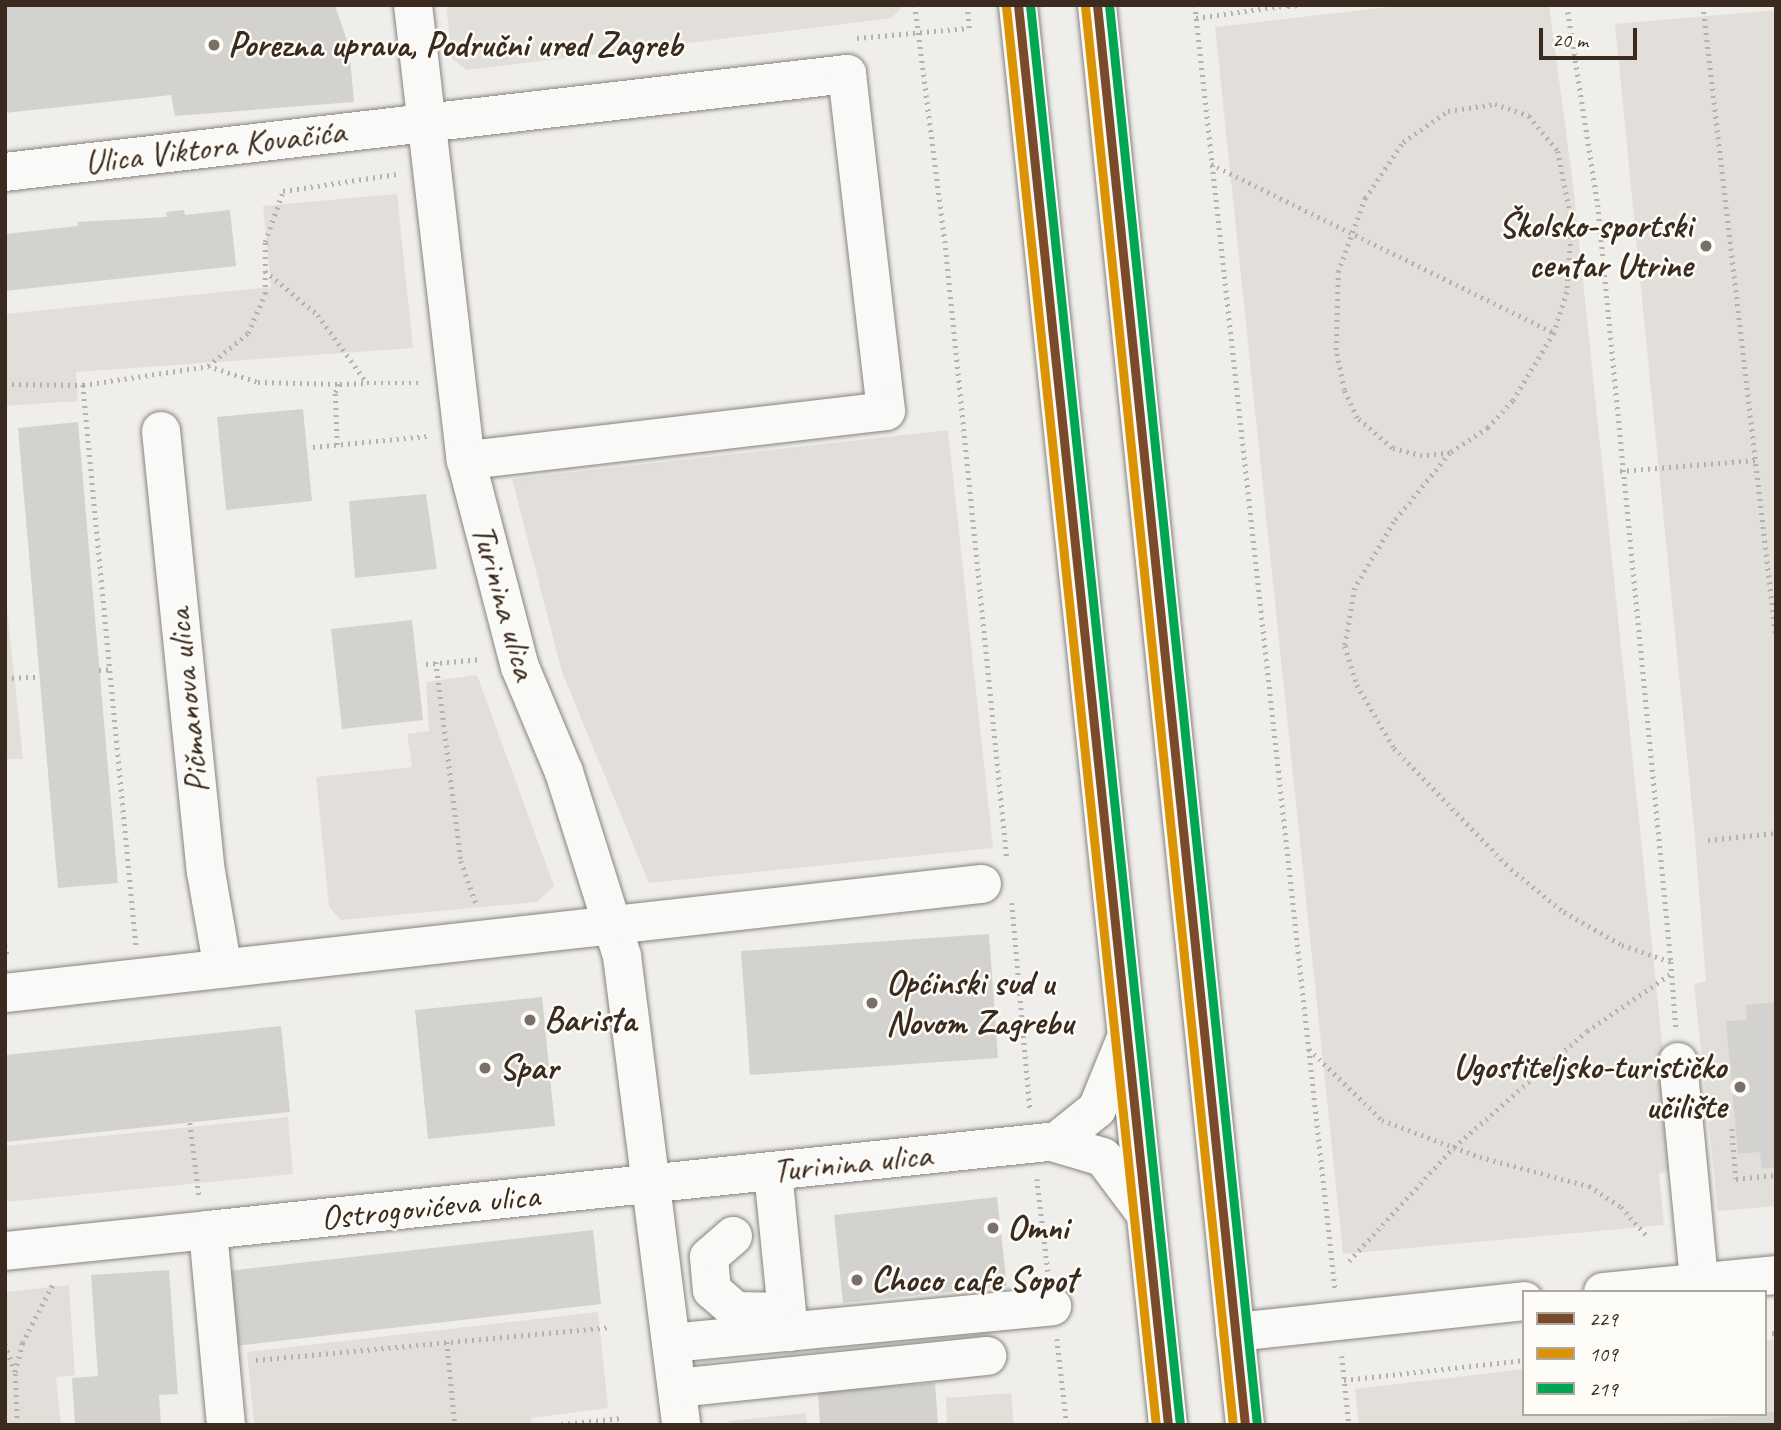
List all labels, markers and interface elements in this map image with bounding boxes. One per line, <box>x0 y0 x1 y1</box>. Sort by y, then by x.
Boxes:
scale bar <box>1543 14 1641 58</box>
place label: Porezna uprava, Područni ured Zagreb <box>228 24 682 66</box>
text: 20 m <box>1552 27 1588 53</box>
marker: Porezna uprava, Područni ured Zagreb <box>206 37 222 53</box>
street label: Ulica Viktora Kovačića <box>83 110 347 184</box>
place label: Školsko-sportski centar Utrine <box>1499 205 1692 287</box>
marker: Školsko-sportski centar Utrine <box>1698 238 1714 254</box>
street label: Turinina ulica <box>462 520 546 684</box>
street label: Pičmanova ulica <box>157 607 219 795</box>
place label: Općinski sud u Novom Zagrebu <box>886 962 1073 1044</box>
marker: Općinski sud u Novom Zagrebu <box>864 995 880 1011</box>
place label: Barista <box>544 999 636 1041</box>
marker: Barista <box>522 1012 538 1028</box>
place label: Ugostiteljsko-turističko učilište <box>1453 1046 1726 1128</box>
place label: Spar <box>499 1047 558 1089</box>
marker: Spar <box>477 1060 493 1076</box>
marker: Ugostiteljsko-turističko učilište <box>1732 1079 1748 1095</box>
street label: Turinina ulica <box>771 1134 933 1192</box>
street label: Ostrogovićeva ulica <box>319 1175 541 1239</box>
place label: Omni <box>1007 1207 1068 1249</box>
marker: Omni <box>985 1220 1001 1236</box>
place label: Choco cafe Sopot <box>871 1259 1077 1301</box>
marker: Choco cafe Sopot <box>849 1272 865 1288</box>
legend <box>1522 1290 1767 1416</box>
text: 229 <box>1589 1306 1617 1332</box>
text: 109 <box>1589 1341 1617 1367</box>
text: 219 <box>1589 1376 1617 1402</box>

